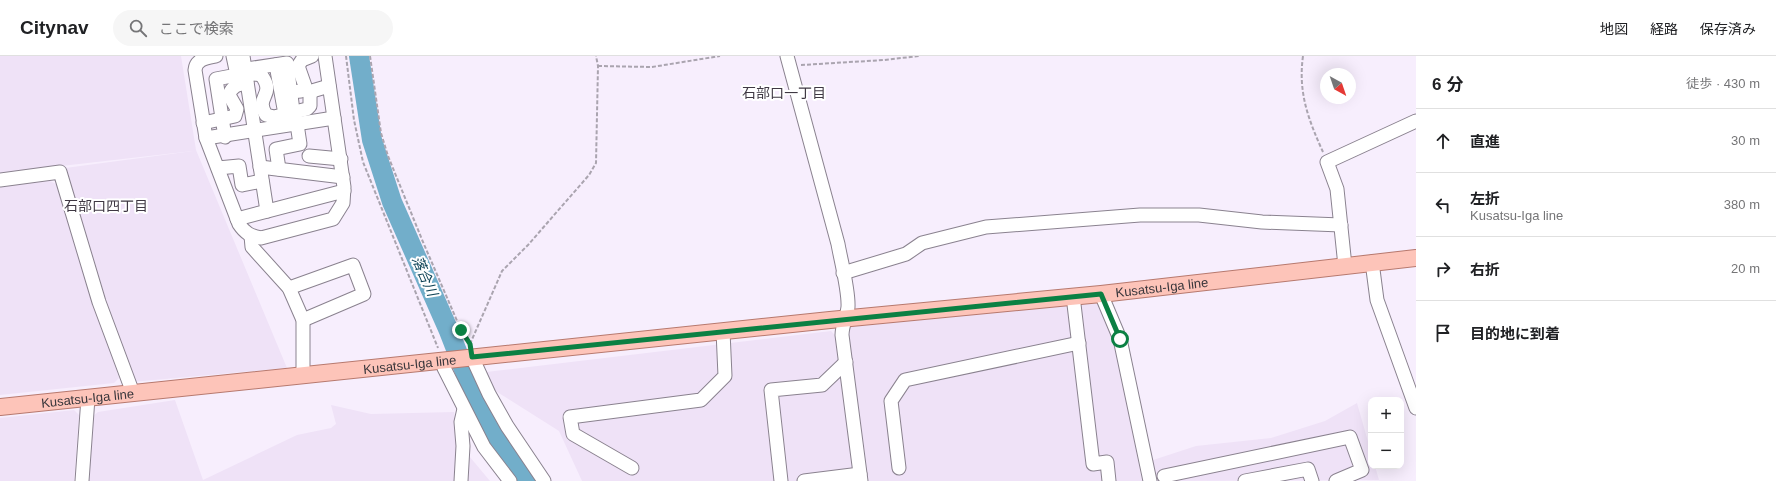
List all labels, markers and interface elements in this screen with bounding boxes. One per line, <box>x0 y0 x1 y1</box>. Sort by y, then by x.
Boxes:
search box <box>113 10 393 46</box>
text: Citynav <box>20 17 89 38</box>
icon: search <box>127 17 149 39</box>
text: ここで検索 <box>159 20 234 37</box>
text: 地図 <box>1600 21 1628 37</box>
text: 経路 <box>1650 21 1678 37</box>
text: 保存済み <box>1700 21 1756 37</box>
north arrow <box>1320 68 1356 104</box>
text: 6 分 <box>1432 75 1463 94</box>
text: 徒歩 · 430 m <box>1686 76 1760 91</box>
district label: 石部口一丁目 <box>742 85 826 101</box>
icon: ahead <box>1432 130 1454 152</box>
text: 直進 <box>1470 133 1500 150</box>
text: 30 m <box>1731 133 1760 148</box>
text: 左折 <box>1470 190 1500 207</box>
icon: left <box>1432 194 1454 216</box>
text: 380 m <box>1724 197 1760 212</box>
district label: 石部口四丁目 <box>64 198 148 214</box>
text: Kusatsu-Iga line <box>1470 208 1563 223</box>
water label: 落合川 <box>409 254 442 300</box>
icon: right <box>1432 258 1454 280</box>
text: 右折 <box>1470 261 1500 278</box>
text: 20 m <box>1731 261 1760 276</box>
street label: Kusatsu-Iga line <box>1115 274 1209 300</box>
route end <box>452 321 470 339</box>
icon: arrive <box>1432 322 1454 344</box>
text: 目的地に到着 <box>1470 325 1560 342</box>
route start <box>1111 330 1129 348</box>
street label: Kusatsu-Iga line <box>363 352 457 376</box>
street label: Kusatsu-Iga line <box>40 386 135 410</box>
map controls <box>1368 397 1404 469</box>
button: + <box>1368 397 1404 433</box>
button: − <box>1368 433 1404 469</box>

